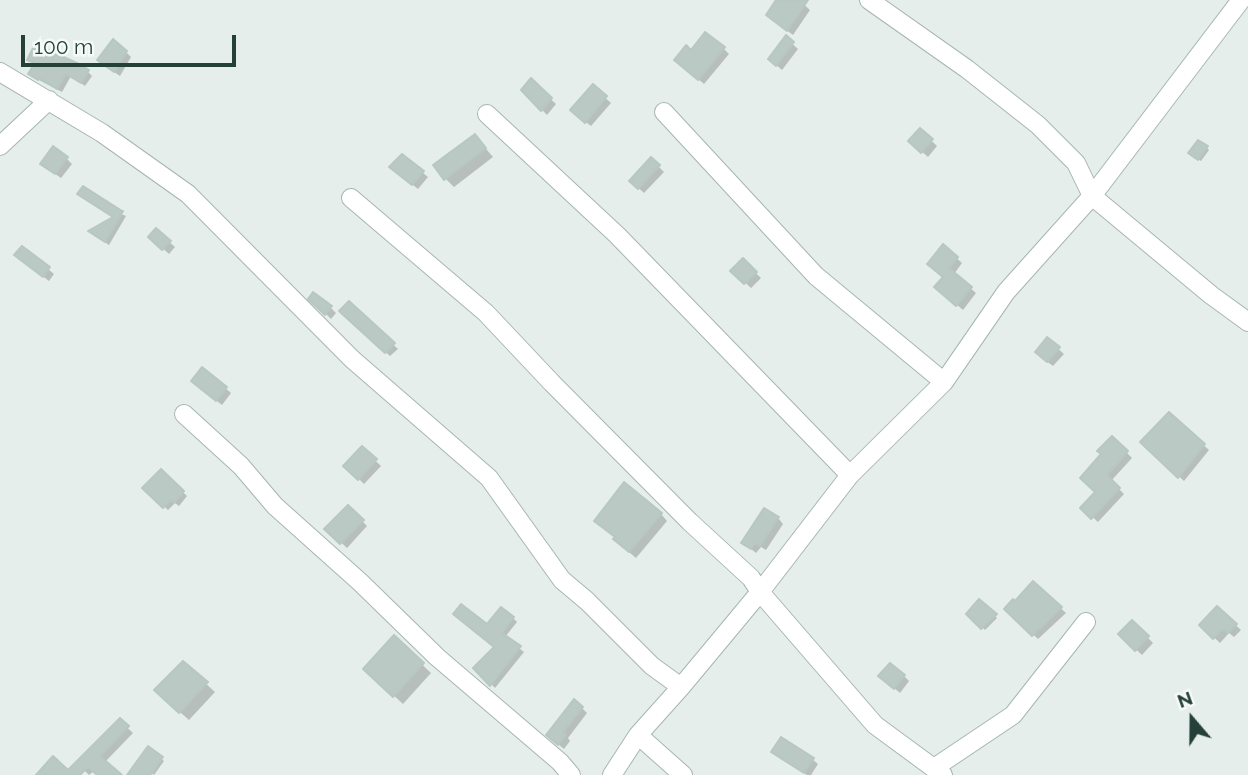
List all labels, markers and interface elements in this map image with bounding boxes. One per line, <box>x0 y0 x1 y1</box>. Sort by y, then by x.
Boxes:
scale bar <box>24 21 240 65</box>
text: 100 m <box>34 34 93 59</box>
north arrow <box>1157 684 1227 754</box>
text: N <box>1174 686 1195 712</box>

